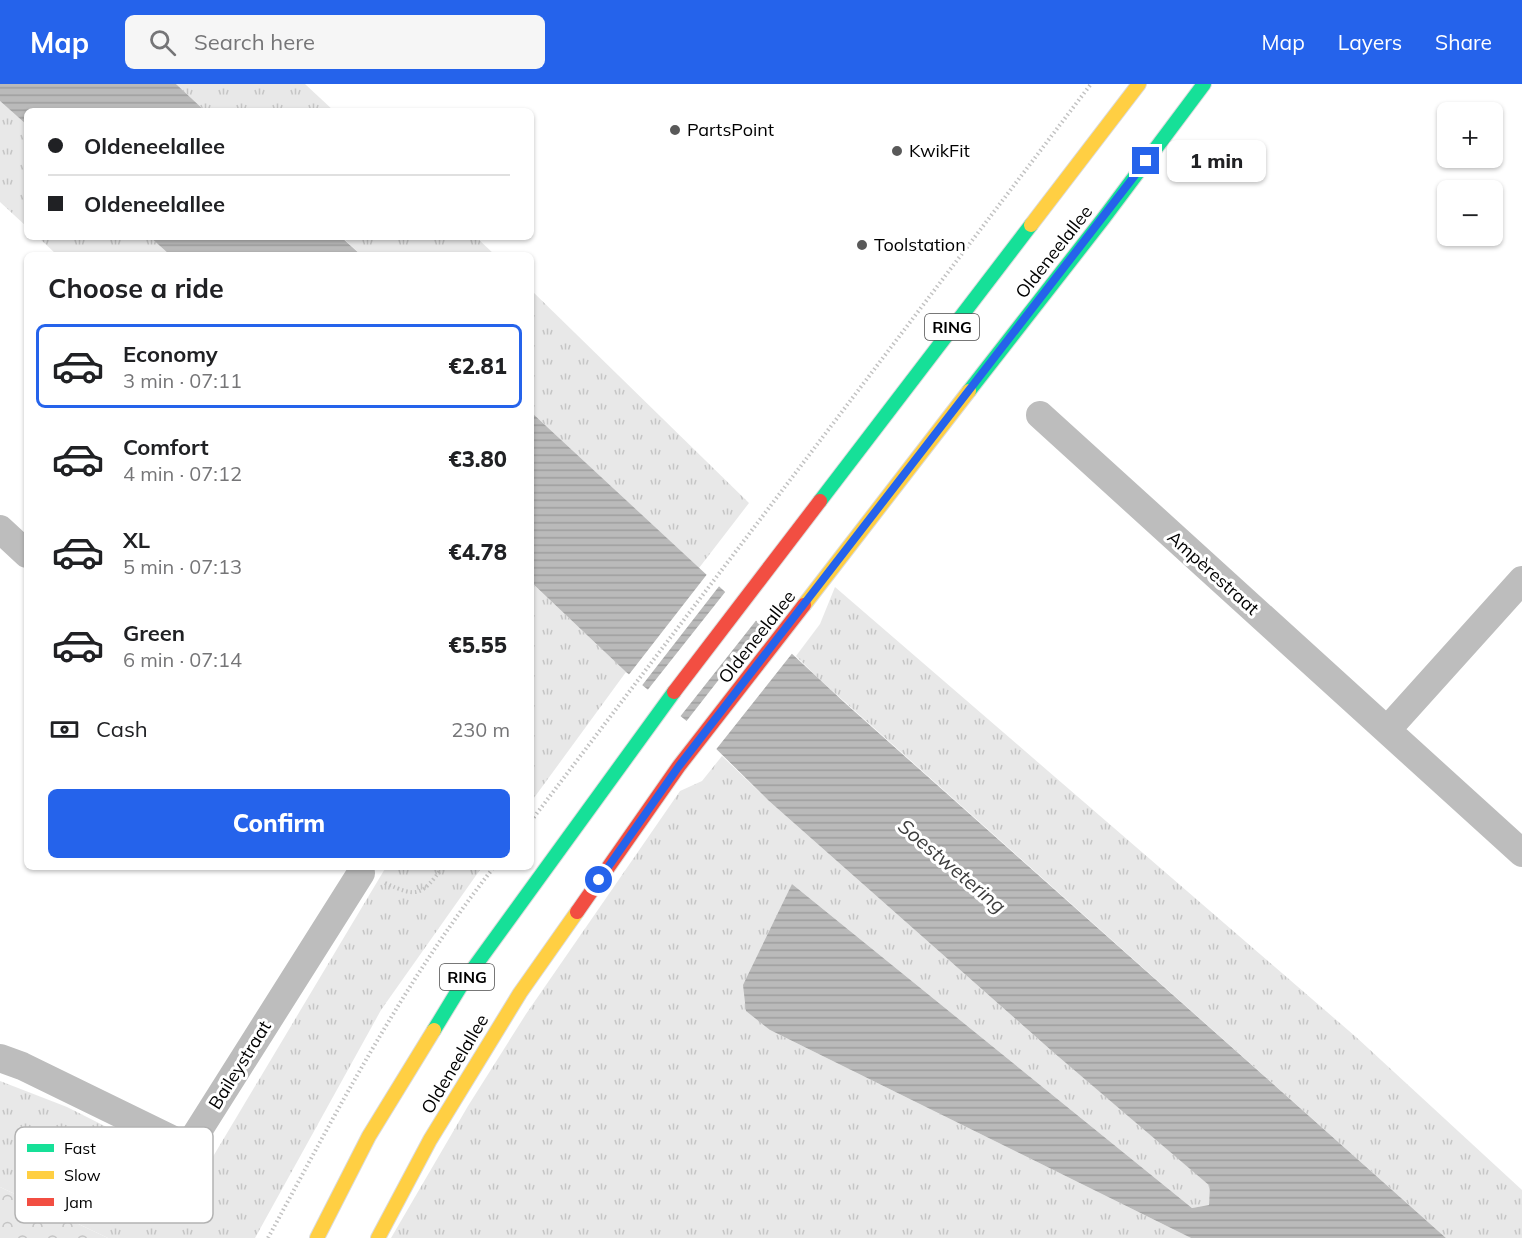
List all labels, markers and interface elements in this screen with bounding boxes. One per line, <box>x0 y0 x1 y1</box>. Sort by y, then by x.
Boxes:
search box <box>125 15 545 69</box>
text: Map <box>30 25 89 60</box>
icon: search <box>146 26 179 59</box>
text: Search here <box>194 28 315 56</box>
text: Map <box>1262 29 1305 55</box>
text: Layers <box>1338 29 1402 55</box>
text: Share <box>1435 29 1492 55</box>
map controls <box>1437 102 1503 246</box>
button: + <box>1437 102 1503 168</box>
place label: PartsPoint <box>687 118 774 141</box>
marker: PartsPoint <box>668 123 682 137</box>
text: Oldeneelallee <box>84 132 225 160</box>
place label: KwikFit <box>909 139 970 162</box>
callout: 1 min <box>1167 140 1266 182</box>
marker: KwikFit <box>890 144 904 158</box>
route end <box>1132 147 1159 174</box>
text: 1 min <box>1190 148 1243 173</box>
button: − <box>1437 180 1503 246</box>
text: Oldeneelallee <box>84 190 225 218</box>
street label: Oldeneelallee <box>1010 200 1097 303</box>
place label: Toolstation <box>874 233 966 256</box>
marker: Toolstation <box>855 238 869 252</box>
text: Choose a ride <box>48 271 224 305</box>
road number: RING <box>925 314 979 340</box>
icon: car <box>51 339 105 393</box>
text: Economy <box>123 340 218 368</box>
text: €2.81 <box>448 352 507 380</box>
text: 3 min · 07:11 <box>123 368 242 393</box>
icon: car <box>51 432 105 486</box>
text: Comfort <box>123 433 209 461</box>
text: €3.80 <box>448 445 507 473</box>
text: 4 min · 07:12 <box>123 461 242 486</box>
icon: car <box>51 525 105 579</box>
street label: Ampèrestraat <box>1163 525 1264 620</box>
text: XL <box>123 526 150 554</box>
text: €4.78 <box>448 538 507 566</box>
text: 5 min · 07:13 <box>123 554 242 579</box>
street label: Oldeneelallee <box>713 585 800 688</box>
icon: car <box>51 618 105 672</box>
text: Green <box>123 619 185 647</box>
text: €5.55 <box>448 631 507 659</box>
text: 6 min · 07:14 <box>123 647 242 672</box>
icon: cash <box>48 713 81 746</box>
text: Cash <box>96 715 148 743</box>
text: 230 m <box>451 717 510 742</box>
button: Confirm <box>48 789 510 858</box>
water label: Soestwetering <box>893 813 1011 918</box>
route start <box>585 866 612 893</box>
road number: RING <box>440 964 494 990</box>
street label: Oldeneelallee <box>416 1010 493 1118</box>
street label: Baileystraat <box>203 1016 276 1113</box>
legend <box>15 1127 213 1223</box>
text: Fast <box>64 1138 96 1158</box>
text: Slow <box>64 1165 101 1185</box>
text: Jam <box>64 1192 93 1212</box>

